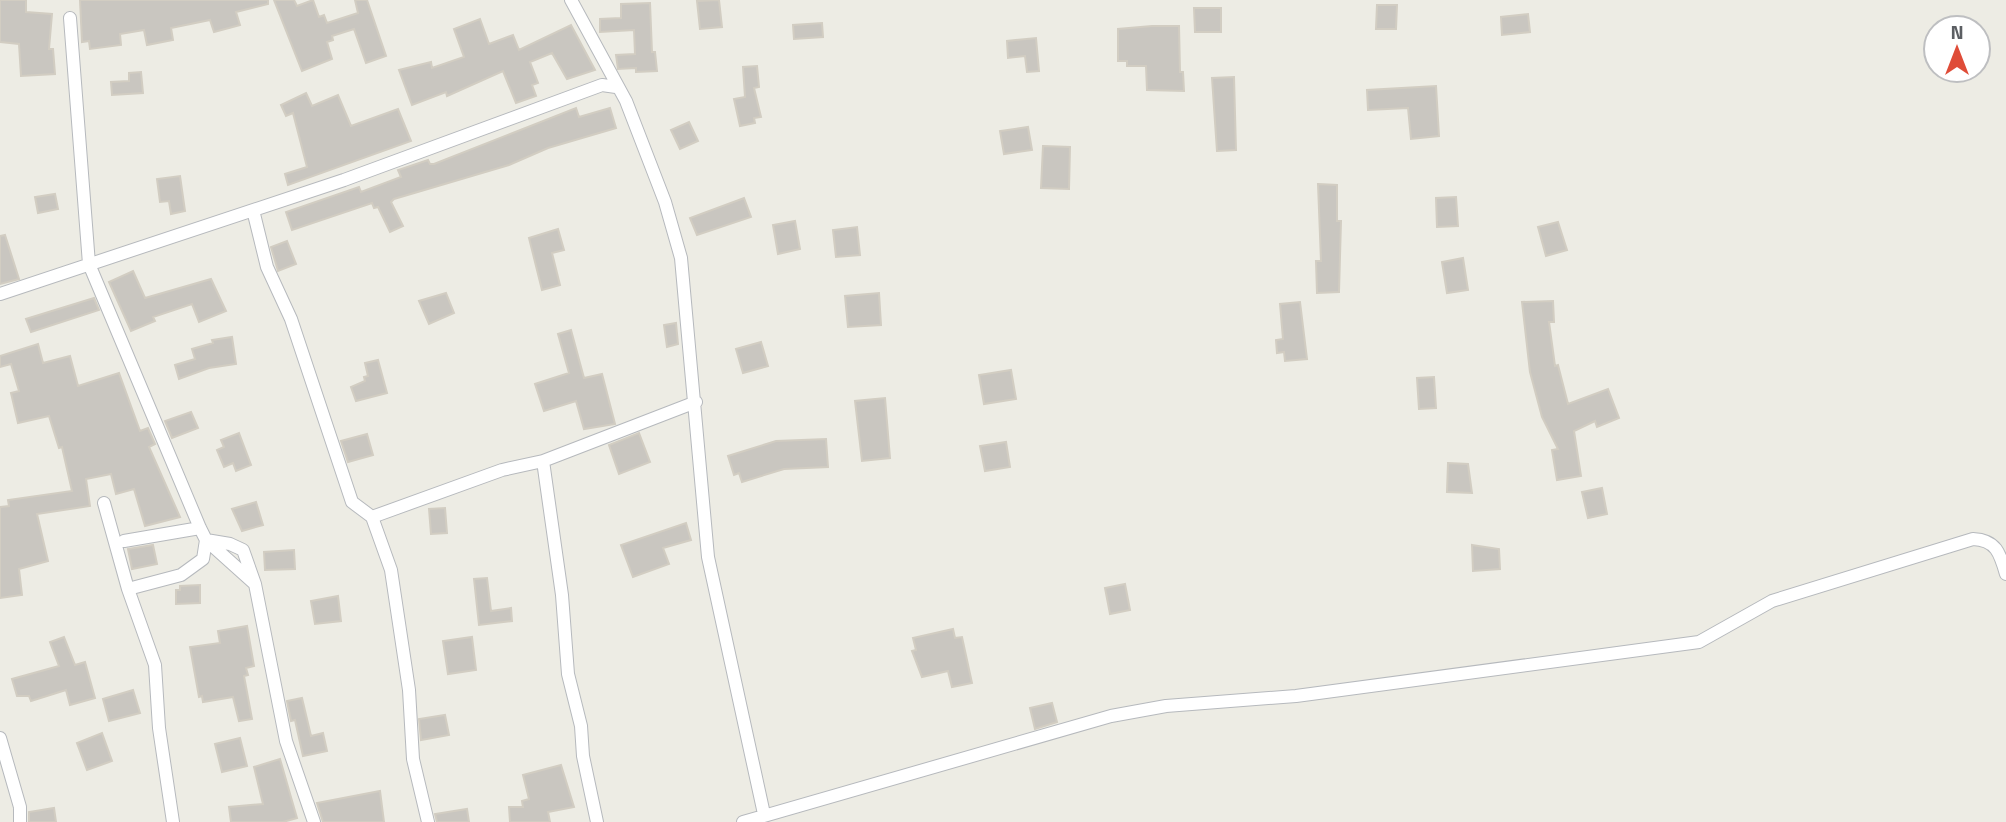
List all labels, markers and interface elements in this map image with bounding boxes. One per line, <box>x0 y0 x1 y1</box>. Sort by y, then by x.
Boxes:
north arrow <box>1922 14 1992 84</box>
text: N <box>1950 17 1964 46</box>

